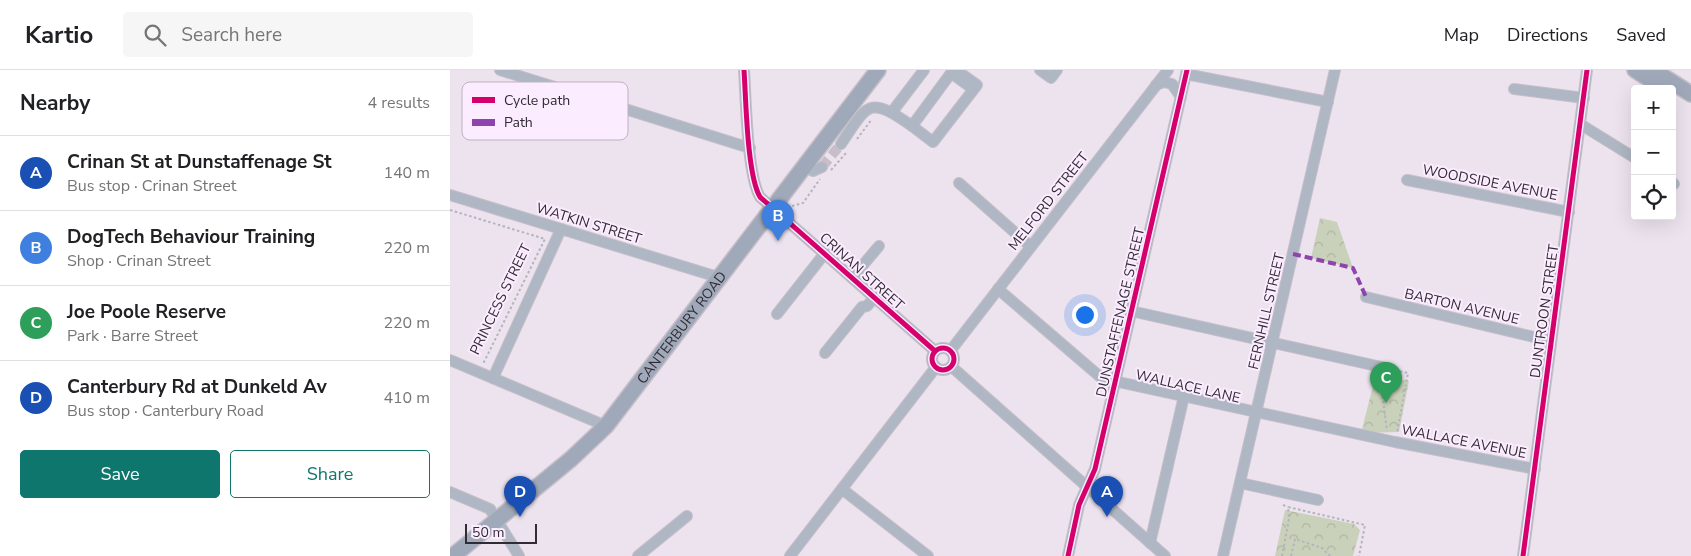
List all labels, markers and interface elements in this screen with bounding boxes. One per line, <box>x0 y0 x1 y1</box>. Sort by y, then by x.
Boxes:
search box <box>123 12 473 57</box>
text: Kartio <box>25 19 93 51</box>
icon: search <box>141 21 169 49</box>
text: Search here <box>181 22 282 48</box>
text: Map <box>1444 23 1479 47</box>
text: Directions <box>1507 23 1588 47</box>
text: Saved <box>1616 23 1666 47</box>
legend <box>462 82 628 140</box>
map controls <box>1631 85 1676 220</box>
button: + <box>1631 85 1676 130</box>
text: Nearby <box>20 89 90 117</box>
text: Cycle path <box>504 91 570 110</box>
text: 4 results <box>368 92 430 114</box>
text: Path <box>504 113 533 132</box>
button: − <box>1631 130 1676 175</box>
street label: MELFORD STREET <box>1004 148 1093 254</box>
text: Crinan St at Dunstaffenage St <box>67 149 332 175</box>
street label: WOODSIDE AVENUE <box>1421 160 1559 205</box>
text: A <box>30 162 42 184</box>
text: 140 m <box>383 162 430 184</box>
text: Bus stop · Crinan Street <box>67 175 236 197</box>
button: locate <box>1631 175 1676 220</box>
street label: WATKIN STREET <box>534 198 644 249</box>
pin: B <box>762 200 794 241</box>
text: DogTech Behaviour Training <box>67 224 315 250</box>
street label: DUNSTAFFENAGE STREET <box>1092 225 1149 399</box>
street label: CRINAN STREET <box>815 228 908 315</box>
text: B <box>30 237 42 259</box>
text: 220 m <box>383 237 430 259</box>
street label: PRINCESS STREET <box>465 240 536 358</box>
street label: DUNTROON STREET <box>1526 242 1563 379</box>
text: Shop · Crinan Street <box>67 250 211 272</box>
street label: FERNHILL STREET <box>1244 250 1289 371</box>
street label: CANTERBURY ROAD <box>633 267 731 388</box>
street label: BARTON AVENUE <box>1403 284 1521 329</box>
text: Joe Poole Reserve <box>67 299 226 325</box>
your location <box>1072 302 1098 328</box>
text: C <box>31 312 41 334</box>
text: 220 m <box>383 312 430 334</box>
text: Park · Barre Street <box>67 325 198 347</box>
pin: C <box>1370 362 1402 403</box>
street label: WALLACE LANE <box>1134 365 1242 408</box>
text: Canterbury Rd at Dunkeld Av <box>67 374 327 400</box>
text: D <box>30 387 42 409</box>
text: 410 m <box>383 387 430 409</box>
text: Bus stop · Canterbury Road <box>67 400 264 422</box>
street label: WALLACE AVENUE <box>1400 420 1528 463</box>
button: Save <box>20 450 220 498</box>
button: Share <box>230 450 430 498</box>
pin: D <box>504 476 536 517</box>
pin: A <box>1091 476 1123 517</box>
scale bar <box>465 521 538 544</box>
text: 50 m <box>472 523 504 542</box>

